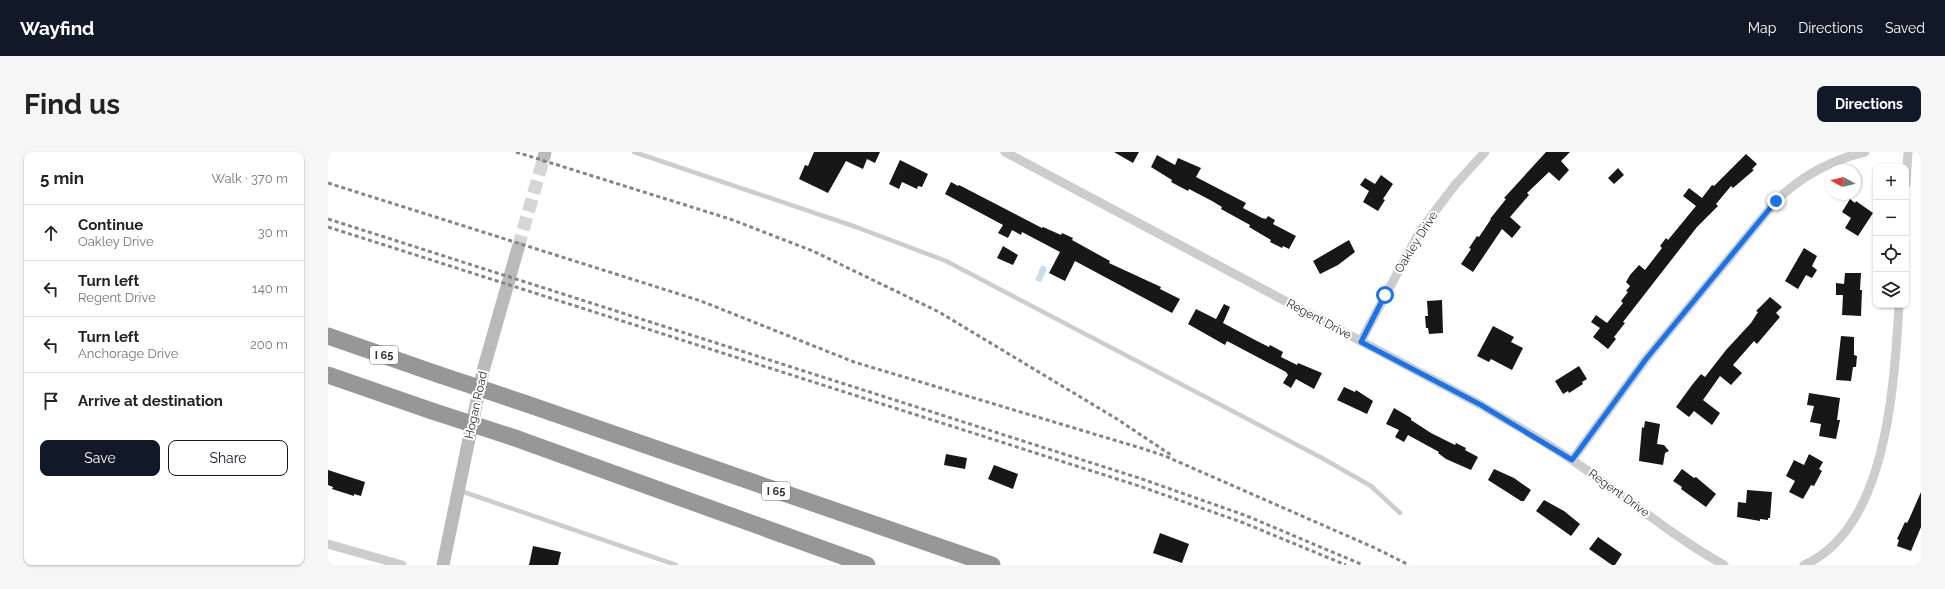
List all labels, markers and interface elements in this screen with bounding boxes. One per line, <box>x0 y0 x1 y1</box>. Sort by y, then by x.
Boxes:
text: Wayfind <box>20 17 94 39</box>
text: Map <box>1748 20 1776 36</box>
text: Directions <box>1798 20 1863 36</box>
text: Saved <box>1885 20 1925 36</box>
button: Directions <box>1817 86 1921 122</box>
text: Find us <box>24 88 120 121</box>
north arrow <box>1825 164 1861 200</box>
map controls <box>1873 164 1909 308</box>
button: + <box>1873 164 1909 200</box>
text: 5 min <box>40 168 84 188</box>
text: Walk · 370 m <box>211 171 288 186</box>
route end <box>1767 192 1785 210</box>
button: − <box>1873 200 1909 236</box>
street label: Oakley Drive <box>1392 209 1440 275</box>
text: Continue <box>78 216 143 234</box>
icon: ahead <box>40 222 62 244</box>
text: 30 m <box>258 225 288 240</box>
text: Oakley Drive <box>78 234 154 249</box>
button: locate <box>1873 236 1909 272</box>
text: Turn left <box>78 272 139 290</box>
button: layers <box>1873 272 1909 308</box>
icon: left <box>40 278 62 300</box>
text: 140 m <box>252 281 288 296</box>
route start <box>1376 286 1394 304</box>
text: Regent Drive <box>78 290 156 305</box>
street label: Regent Drive <box>1284 296 1354 342</box>
text: Turn left <box>78 328 139 346</box>
icon: left <box>40 334 62 356</box>
text: 200 m <box>250 337 288 352</box>
text: Anchorage Drive <box>78 346 178 361</box>
road number: I 65 <box>370 346 398 364</box>
street label: Hogan Road <box>462 370 490 440</box>
icon: arrive <box>40 390 62 412</box>
text: Arrive at destination <box>78 392 223 410</box>
button: Save <box>40 440 160 476</box>
button: Share <box>168 440 288 476</box>
street label: Regent Drive <box>1586 466 1652 520</box>
road number: I 65 <box>762 482 790 500</box>

